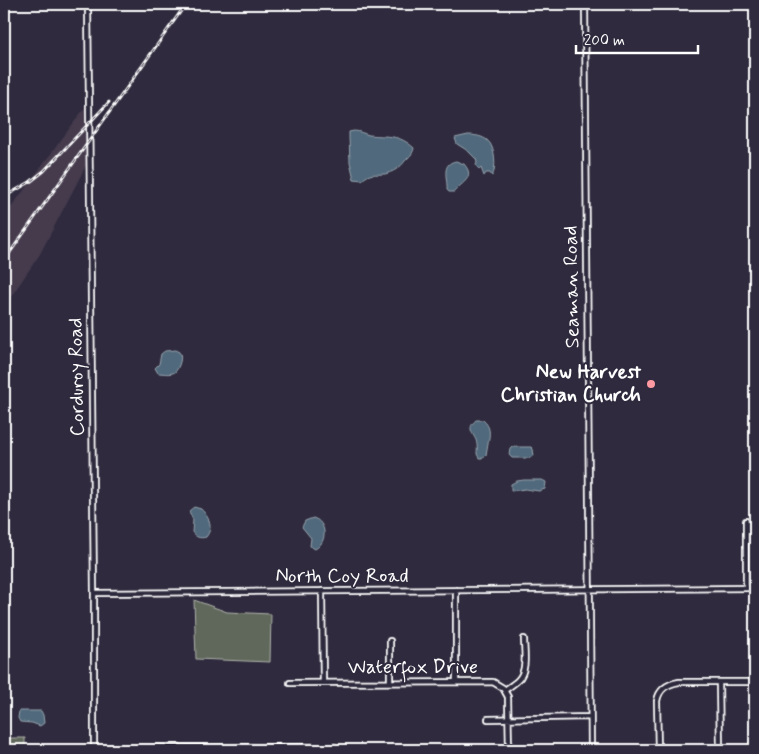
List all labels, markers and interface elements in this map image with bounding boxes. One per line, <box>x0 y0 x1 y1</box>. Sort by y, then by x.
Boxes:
scale bar <box>576 22 699 54</box>
text: 200 m <box>584 31 625 51</box>
street label: Seaman Road <box>557 225 587 349</box>
street label: Corduroy Road <box>62 317 92 437</box>
place label: New Harvest Christian Church <box>500 359 641 409</box>
marker: New Harvest Christian Church <box>645 378 657 390</box>
street label: North Coy Road <box>275 563 409 590</box>
street label: Waterfox Drive <box>348 654 478 683</box>

